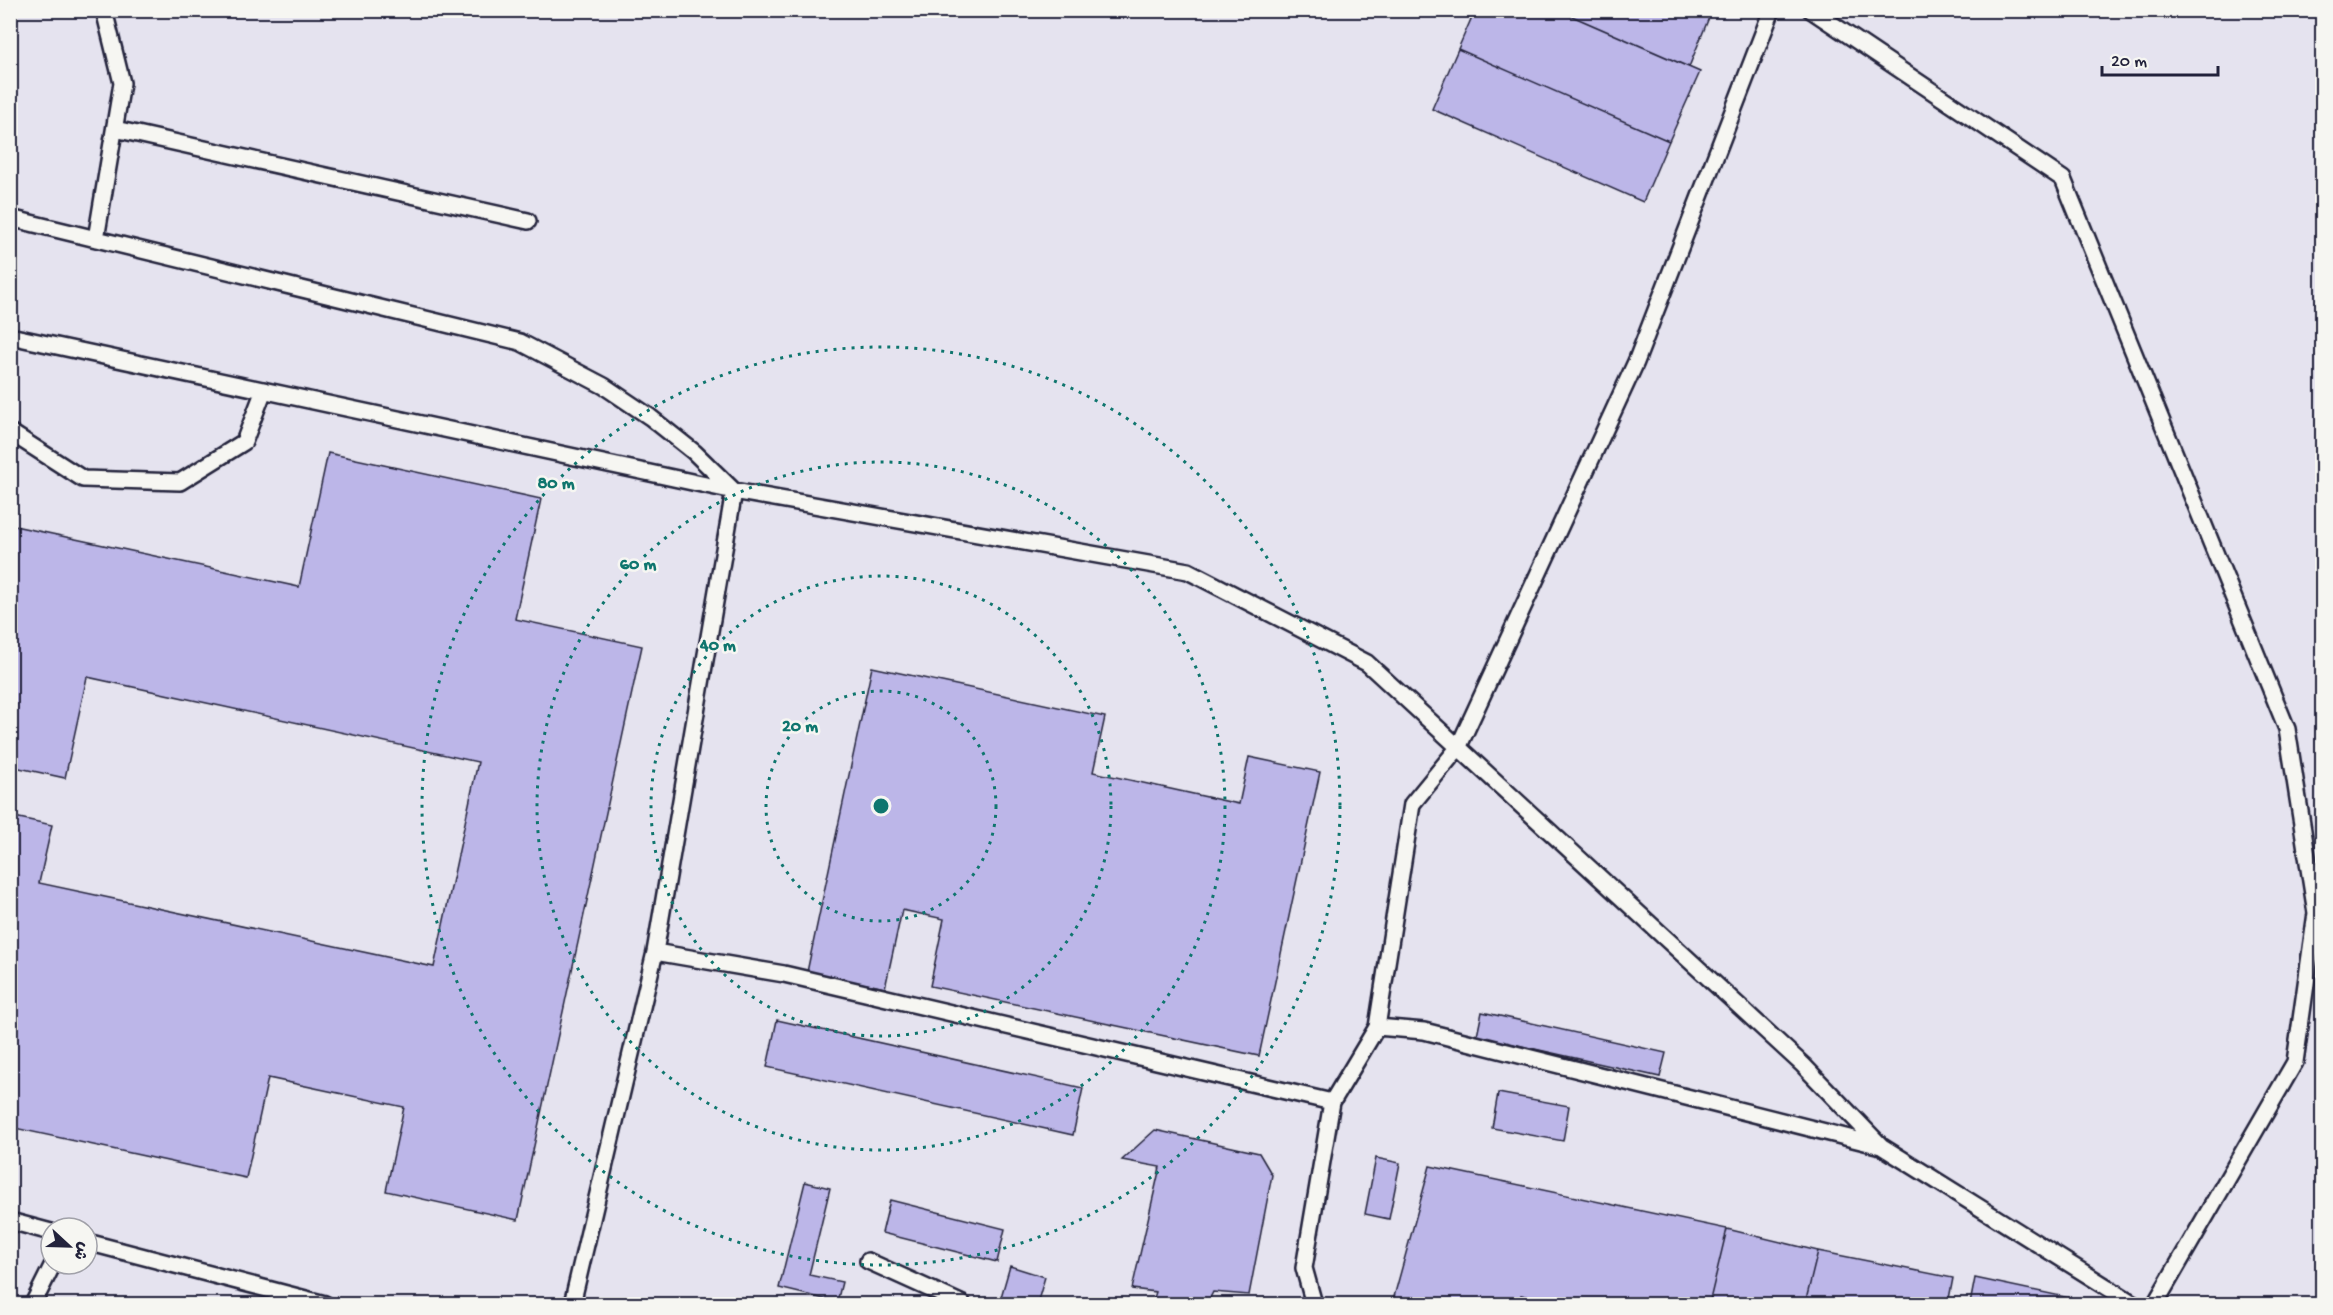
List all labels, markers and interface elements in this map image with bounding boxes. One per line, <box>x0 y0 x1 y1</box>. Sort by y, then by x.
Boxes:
scale bar <box>2102 39 2218 77</box>
text: 20 m <box>2111 52 2147 73</box>
text: 80 m <box>537 474 575 495</box>
text: 60 m <box>620 555 656 576</box>
text: 40 m <box>699 636 736 657</box>
text: 20 m <box>782 717 818 738</box>
centre of rings <box>871 796 891 816</box>
north arrow <box>39 1216 99 1276</box>
text: ش <box>68 1239 92 1262</box>

